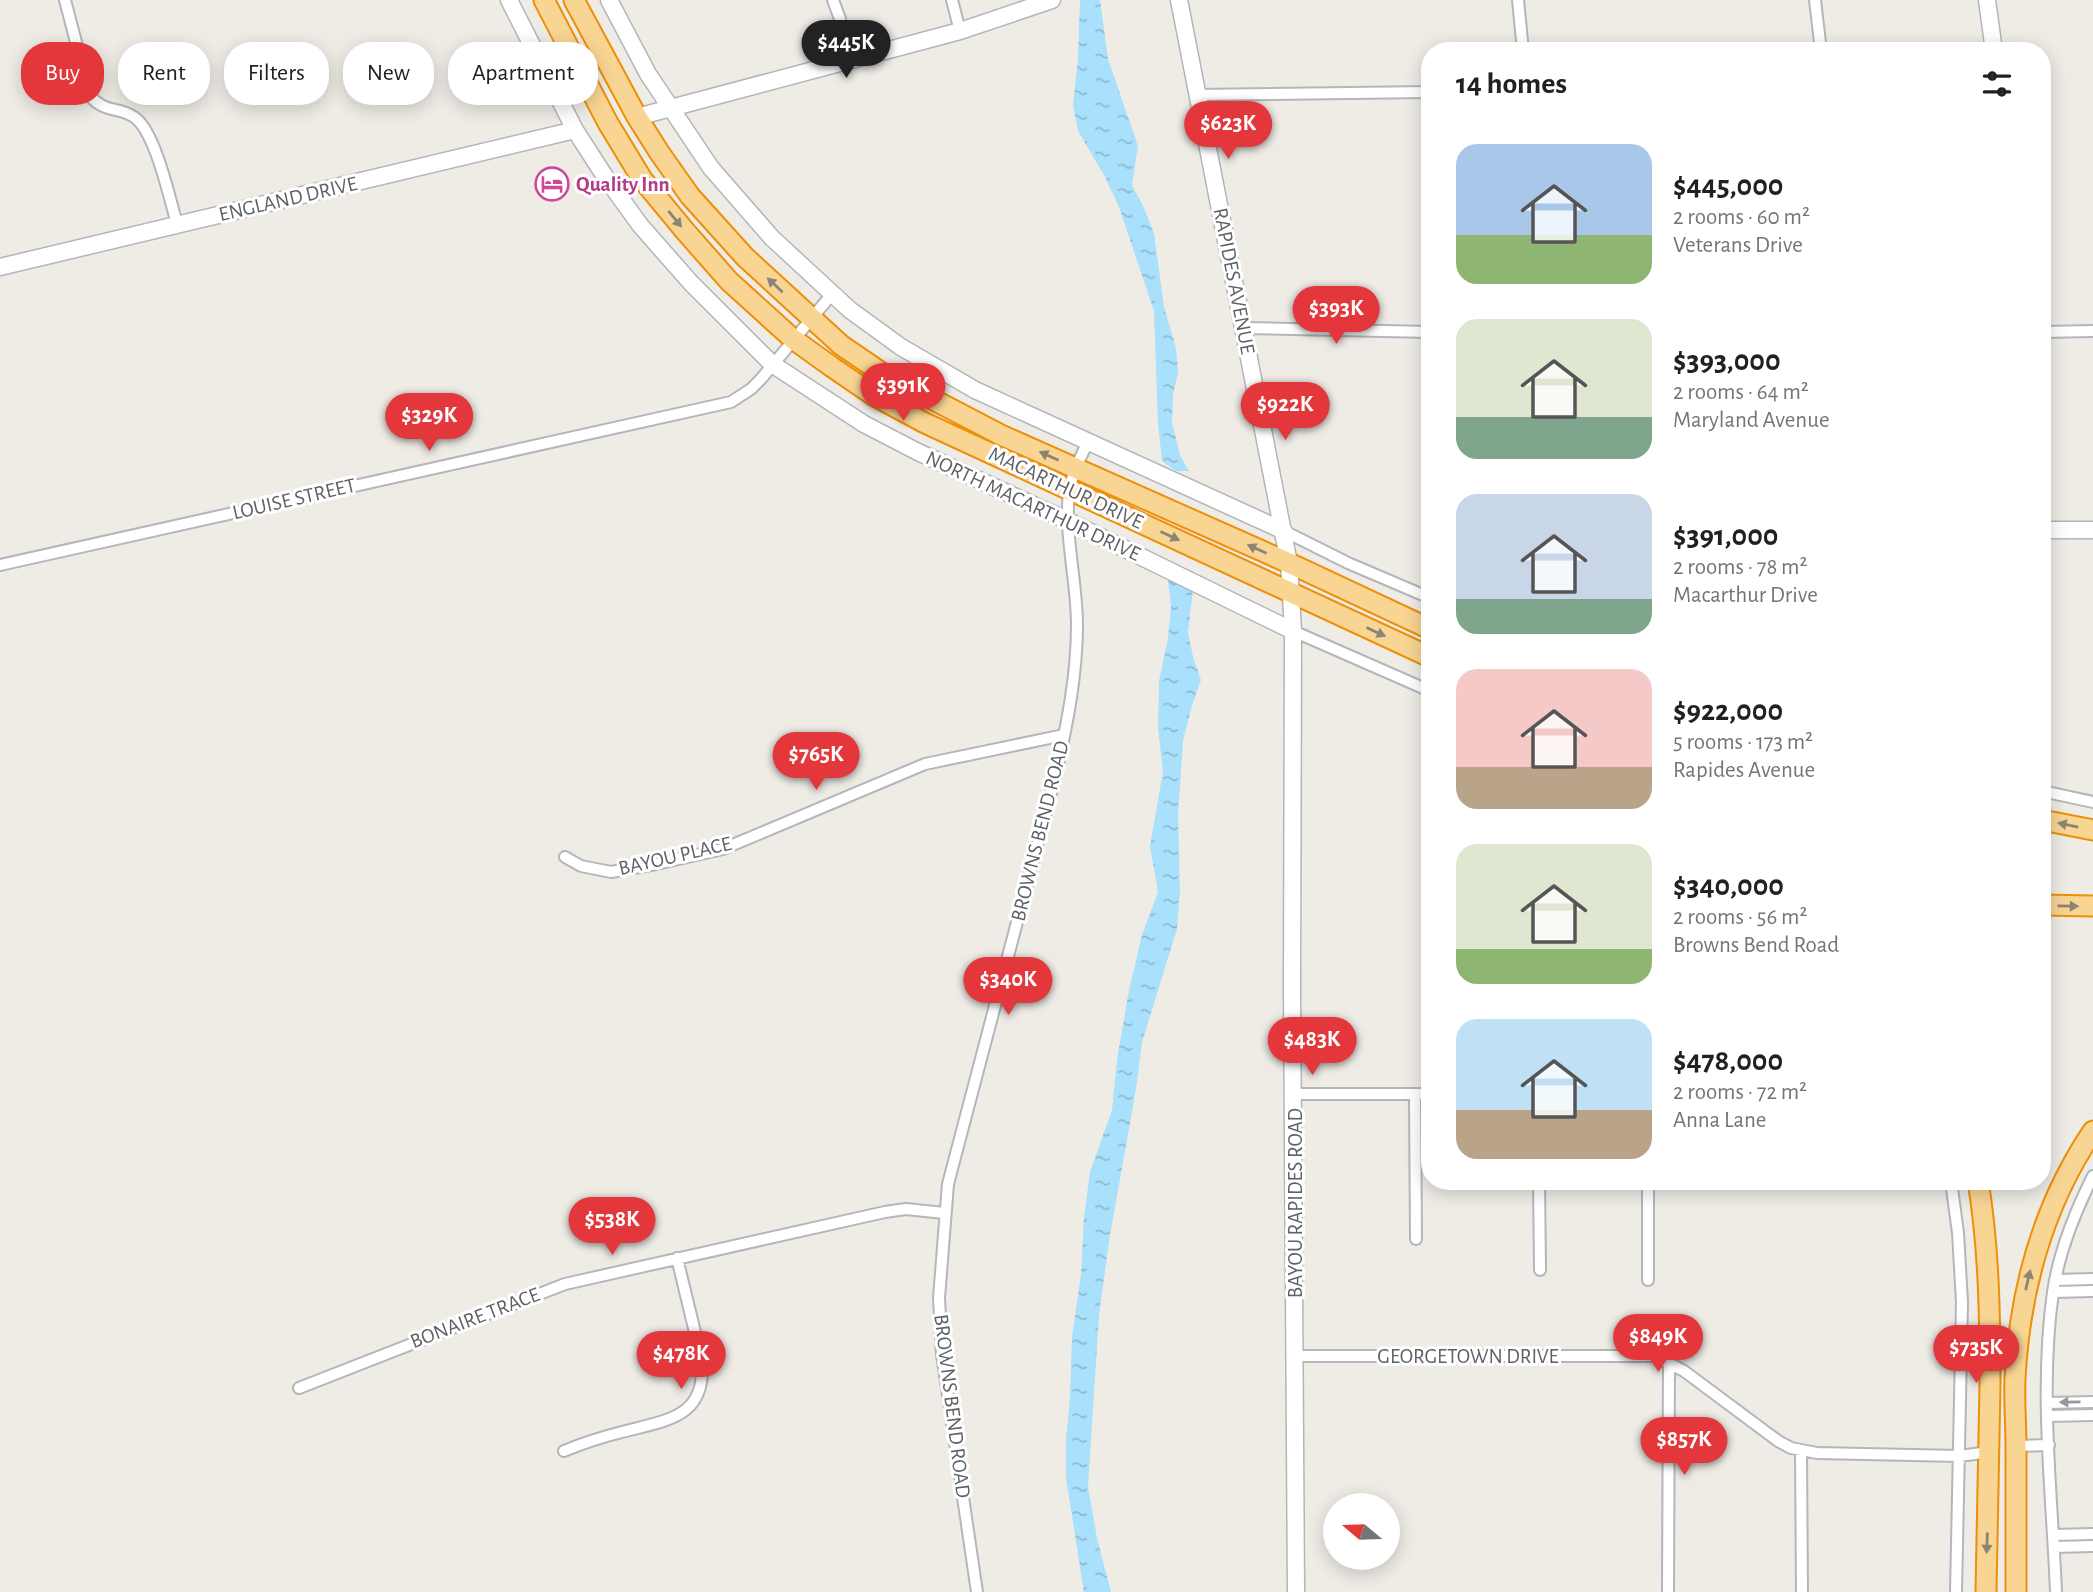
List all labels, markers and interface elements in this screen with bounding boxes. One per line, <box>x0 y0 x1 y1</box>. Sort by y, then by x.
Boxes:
pin: $445K <box>797 20 895 80</box>
text: $445K <box>818 31 874 54</box>
chip: Buy <box>21 42 104 105</box>
chip: Rent <box>118 42 210 105</box>
chip: Filters <box>224 42 329 105</box>
chip: New <box>343 42 434 105</box>
chip: Apartment <box>448 42 598 105</box>
icon: filters <box>1978 65 2016 103</box>
text: 14 homes <box>1456 69 1567 99</box>
pin: $623K <box>1179 102 1277 161</box>
text: $623K <box>1200 112 1256 135</box>
hotel icon: Quality Inn <box>533 165 571 203</box>
text: $445,000 <box>1673 171 1783 201</box>
icon: home <box>1512 172 1596 256</box>
street label: ENGLAND DRIVE <box>217 173 359 225</box>
place label: Quality Inn <box>576 174 670 196</box>
street label: RAPIDES AVENUE <box>1210 206 1258 356</box>
text: 2 rooms · 60 m² <box>1673 206 1810 229</box>
one-way arrow <box>667 209 682 227</box>
text: Veterans Drive <box>1673 234 1803 257</box>
one-way arrow <box>767 278 784 294</box>
pin: $393K <box>1287 286 1385 346</box>
text: $393K <box>1309 297 1363 320</box>
text: $393,000 <box>1673 346 1781 376</box>
icon: home <box>1512 347 1596 431</box>
pin: $391K <box>854 364 952 423</box>
text: $391K <box>876 374 930 397</box>
text: 2 rooms · 64 m² <box>1673 381 1809 404</box>
pin: $922K <box>1236 382 1334 442</box>
pin: $329K <box>380 393 478 453</box>
text: $922K <box>1257 393 1313 416</box>
text: $329K <box>401 404 457 427</box>
text: Maryland Avenue <box>1673 409 1830 432</box>
street label: MACARTHUR DRIVE <box>986 443 1146 533</box>
street label: NORTH MACARTHUR DRIVE <box>923 447 1143 565</box>
one-way arrow <box>1039 450 1059 462</box>
street label: LOUISE STREET <box>230 475 358 523</box>
text: $391,000 <box>1673 521 1778 551</box>
icon: home <box>1512 522 1596 606</box>
one-way arrow <box>1159 531 1180 542</box>
one-way arrow <box>1247 543 1267 555</box>
text: 2 rooms · 78 m² <box>1673 556 1808 579</box>
text: Macarthur Drive <box>1673 584 1818 607</box>
one-way arrow <box>1366 626 1386 638</box>
text: $922,000 <box>1673 696 1783 726</box>
icon: home <box>1512 697 1596 781</box>
text: 5 rooms · 173 m² <box>1673 731 1813 754</box>
pin: $765K <box>767 732 865 792</box>
street label: BROWNS BEND ROAD <box>1007 739 1073 923</box>
text: $765K <box>789 743 843 766</box>
text: Rapides Avenue <box>1673 759 1815 782</box>
one-way arrow <box>2057 820 2079 831</box>
street label: BAYOU PLACE <box>616 833 734 879</box>
text: $340,000 <box>1673 871 1784 901</box>
icon: home <box>1512 872 1596 956</box>
one-way arrow <box>2057 900 2079 912</box>
text: 2 rooms · 56 m² <box>1673 906 1807 929</box>
text: Browns Bend Road <box>1673 934 1839 957</box>
pin: $340K <box>959 958 1057 1017</box>
text: $340K <box>979 968 1037 991</box>
pin: $483K <box>1263 1018 1361 1077</box>
text: $483K <box>1284 1028 1340 1051</box>
text: $478,000 <box>1673 1046 1783 1076</box>
icon: home <box>1512 1047 1596 1131</box>
text: 2 rooms · 72 m² <box>1673 1081 1807 1104</box>
street label: BAYOU RAPIDES ROAD <box>1285 1108 1306 1298</box>
text: Anna Lane <box>1673 1109 1766 1132</box>
pin: $538K <box>563 1198 661 1257</box>
text: $538K <box>585 1208 639 1231</box>
one-way arrow <box>2022 1269 2033 1291</box>
street label: BONAIRE TRACE <box>407 1284 543 1352</box>
street label: BROWNS BEND ROAD <box>930 1313 974 1499</box>
pin: $849K <box>1609 1314 1707 1374</box>
text: $849K <box>1629 1325 1687 1348</box>
pin: $735K <box>1927 1326 2025 1385</box>
pin: $478K <box>632 1332 730 1391</box>
text: $735K <box>1949 1336 2003 1359</box>
text: $478K <box>653 1342 709 1365</box>
street label: GEORGETOWN DRIVE <box>1377 1346 1559 1367</box>
one-way arrow <box>2059 1396 2081 1408</box>
pin: $857K <box>1635 1418 1733 1477</box>
text: $857K <box>1657 1428 1712 1451</box>
north arrow <box>1323 1493 1400 1570</box>
map controls <box>1323 1493 1400 1570</box>
one-way arrow <box>1981 1532 1993 1554</box>

